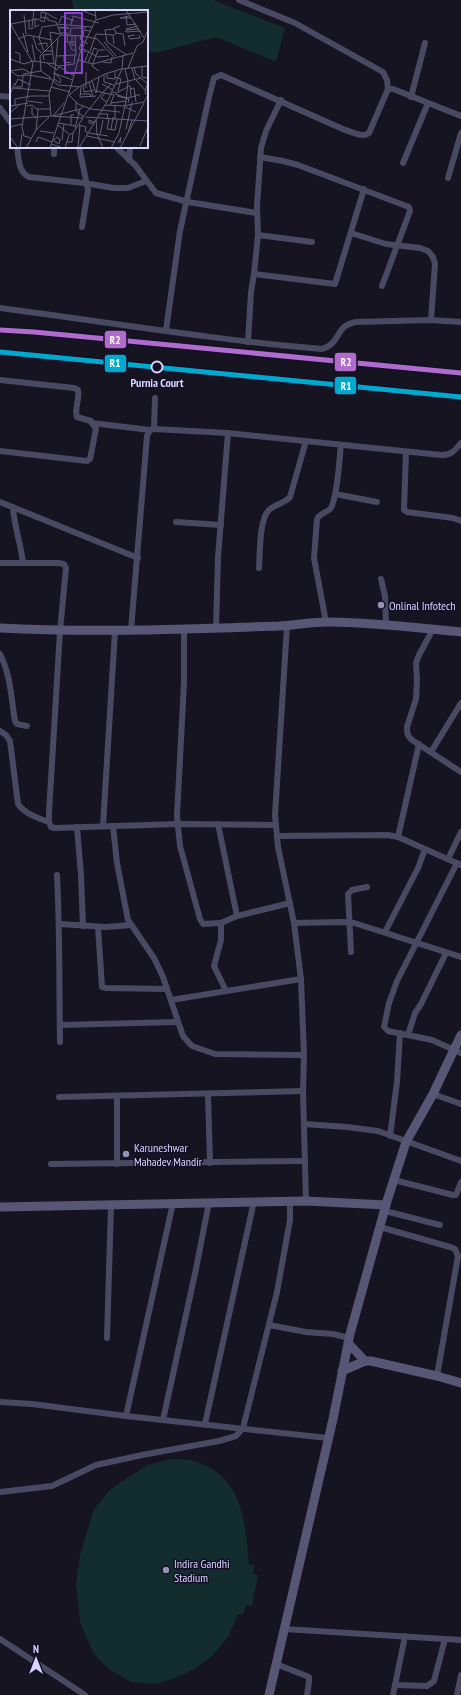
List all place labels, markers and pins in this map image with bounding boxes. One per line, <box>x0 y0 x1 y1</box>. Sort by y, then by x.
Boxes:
marker: Purnia Court <box>150 360 164 374</box>
place label: Purnia Court <box>131 375 184 390</box>
place label: Onlinal Infotech <box>389 598 456 613</box>
marker: Onlinal Infotech <box>376 600 386 610</box>
place label: Karuneshwar Mahadev Mandir <box>134 1140 203 1169</box>
marker: Karuneshwar Mahadev Mandir <box>121 1149 131 1159</box>
place label: Indira Gandhi Stadium <box>174 1556 230 1585</box>
marker: Indira Gandhi Stadium <box>161 1565 171 1575</box>

